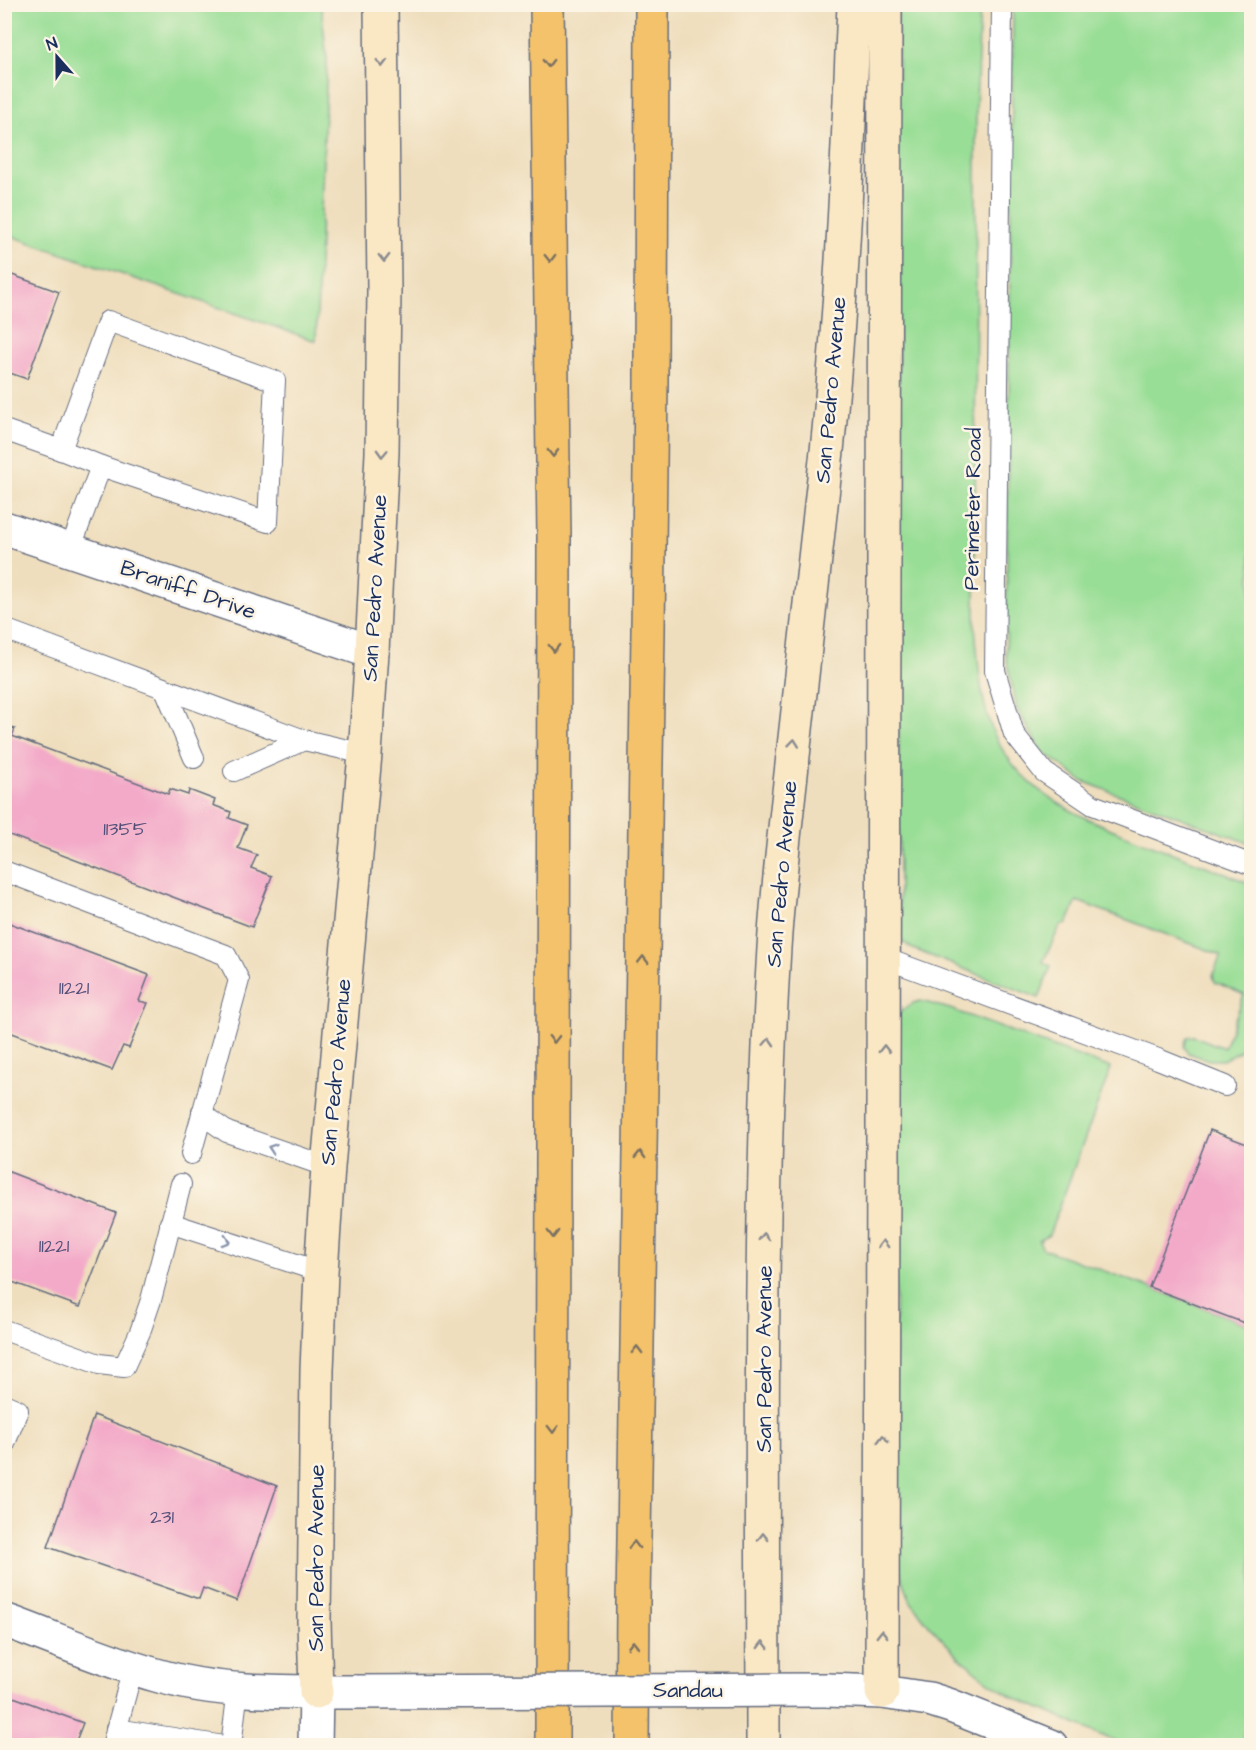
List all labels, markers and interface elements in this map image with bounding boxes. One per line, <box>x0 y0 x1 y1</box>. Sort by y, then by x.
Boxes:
north arrow <box>27 27 87 87</box>
text: N <box>43 32 61 56</box>
one-way arrow <box>376 58 388 67</box>
one-way arrow <box>542 58 554 67</box>
one-way arrow <box>378 253 390 262</box>
one-way arrow <box>544 253 557 262</box>
street label: San Pedro Avenue <box>807 295 855 485</box>
street label: Perimeter Road <box>956 427 990 591</box>
one-way arrow <box>376 448 388 457</box>
one-way arrow <box>547 448 559 457</box>
street label: San Pedro Avenue <box>355 494 395 682</box>
street label: Braniff Drive <box>116 552 260 628</box>
one-way arrow <box>548 643 560 652</box>
one-way arrow <box>788 739 800 748</box>
street label: San Pedro Avenue <box>758 779 806 969</box>
house number: 11355 <box>103 815 147 843</box>
one-way arrow <box>637 956 649 965</box>
house number: 11221 <box>59 974 90 1002</box>
street label: San Pedro Avenue <box>312 977 360 1167</box>
one-way arrow <box>547 1034 560 1043</box>
one-way arrow <box>763 1038 776 1047</box>
one-way arrow <box>878 1044 890 1053</box>
one-way arrow <box>268 1142 278 1155</box>
one-way arrow <box>634 1151 646 1160</box>
one-way arrow <box>547 1229 559 1238</box>
house number: 11221 <box>39 1232 70 1260</box>
one-way arrow <box>758 1233 770 1242</box>
one-way arrow <box>220 1234 231 1246</box>
one-way arrow <box>877 1239 889 1248</box>
street label: San Pedro Avenue <box>749 1265 780 1453</box>
one-way arrow <box>631 1346 643 1355</box>
one-way arrow <box>547 1424 559 1433</box>
one-way arrow <box>877 1434 889 1443</box>
street label: San Pedro Avenue <box>301 1464 332 1652</box>
house number: 231 <box>150 1503 175 1531</box>
one-way arrow <box>757 1533 769 1542</box>
one-way arrow <box>628 1541 640 1550</box>
one-way arrow <box>876 1629 888 1638</box>
one-way arrow <box>627 1641 639 1650</box>
one-way arrow <box>757 1641 769 1650</box>
street label: Sandau <box>653 1675 723 1706</box>

